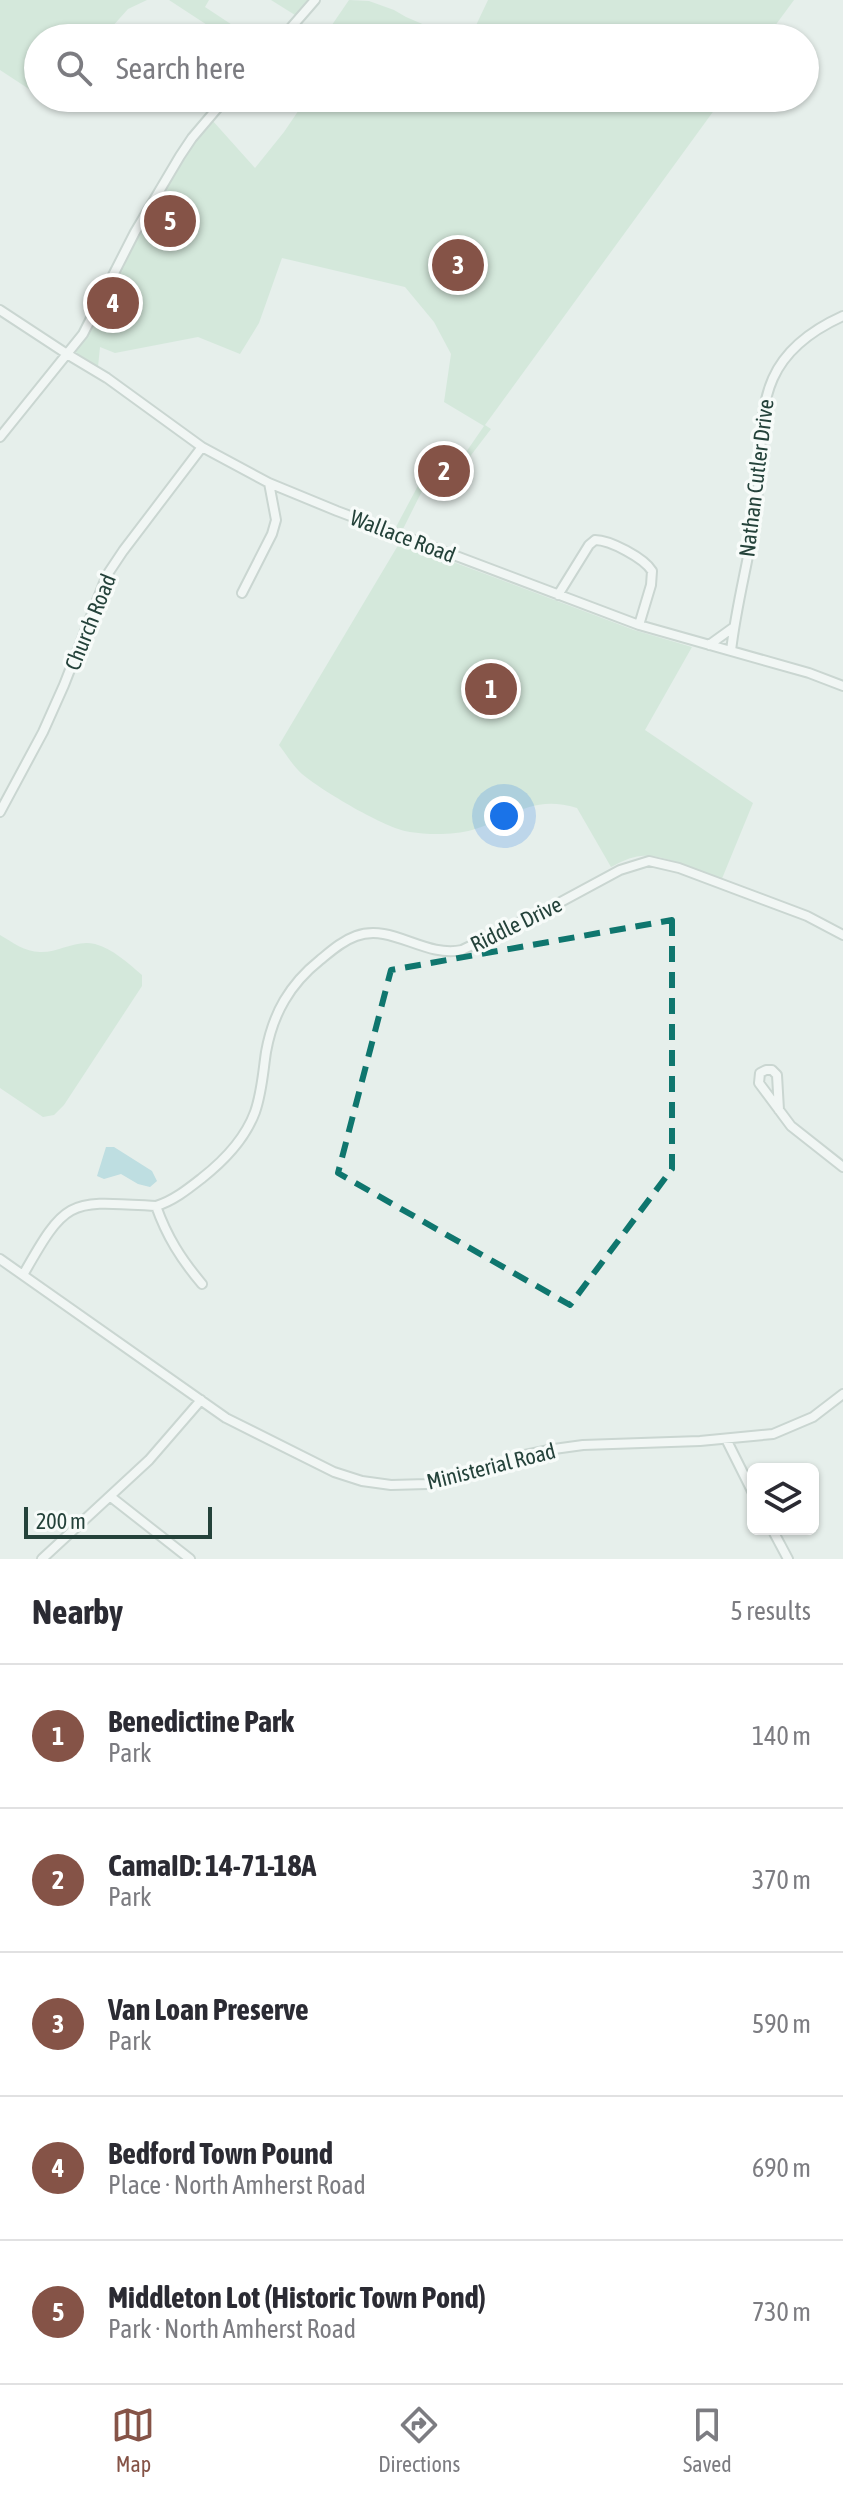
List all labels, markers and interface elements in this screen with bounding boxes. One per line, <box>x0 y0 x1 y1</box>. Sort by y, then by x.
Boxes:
search box <box>24 24 819 112</box>
icon: search <box>52 46 96 90</box>
text: Search here <box>116 51 245 85</box>
pin: 5 <box>144 191 196 251</box>
pin: 3 <box>432 235 484 295</box>
pin: 4 <box>87 273 139 333</box>
street label: Nathan Cutler Drive <box>733 398 779 558</box>
pin: 2 <box>418 441 470 501</box>
street label: Wallace Road <box>347 504 459 568</box>
street label: Church Road <box>59 570 121 674</box>
pin: 1 <box>465 659 517 719</box>
your location <box>484 796 524 836</box>
street label: Riddle Drive <box>466 891 566 957</box>
street label: Ministerial Road <box>424 1437 558 1495</box>
map controls <box>747 1463 819 1535</box>
button: layers <box>747 1463 819 1535</box>
scale bar <box>24 1503 212 1539</box>
text: 200 m <box>36 1508 86 1534</box>
text: Nearby <box>32 1592 123 1631</box>
text: 5 results <box>730 1596 811 1626</box>
text: Benedictine Park <box>108 1704 294 1738</box>
text: 1 <box>52 1721 64 1751</box>
text: 140 m <box>752 1721 811 1751</box>
text: Park <box>108 1738 151 1768</box>
text: CamaID: 14-71-18A <box>108 1848 316 1882</box>
text: 2 <box>52 1865 64 1895</box>
text: 370 m <box>752 1865 811 1895</box>
text: Park <box>108 1882 151 1912</box>
text: Van Loan Preserve <box>108 1992 309 2026</box>
text: 3 <box>52 2009 64 2039</box>
text: 590 m <box>752 2009 811 2039</box>
text: Park <box>108 2026 151 2056</box>
text: Bedford Town Pound <box>108 2136 333 2170</box>
text: 4 <box>52 2153 64 2183</box>
text: 690 m <box>752 2153 811 2183</box>
text: Place · North Amherst Road <box>108 2170 366 2200</box>
text: Middleton Lot (Historic Town Pond) <box>108 2280 486 2314</box>
text: 5 <box>52 2297 64 2327</box>
text: 730 m <box>752 2297 811 2327</box>
text: Park · North Amherst Road <box>108 2314 356 2344</box>
tab: Map <box>111 2403 155 2477</box>
tab: Directions <box>378 2403 460 2477</box>
tab: Saved <box>683 2403 732 2477</box>

